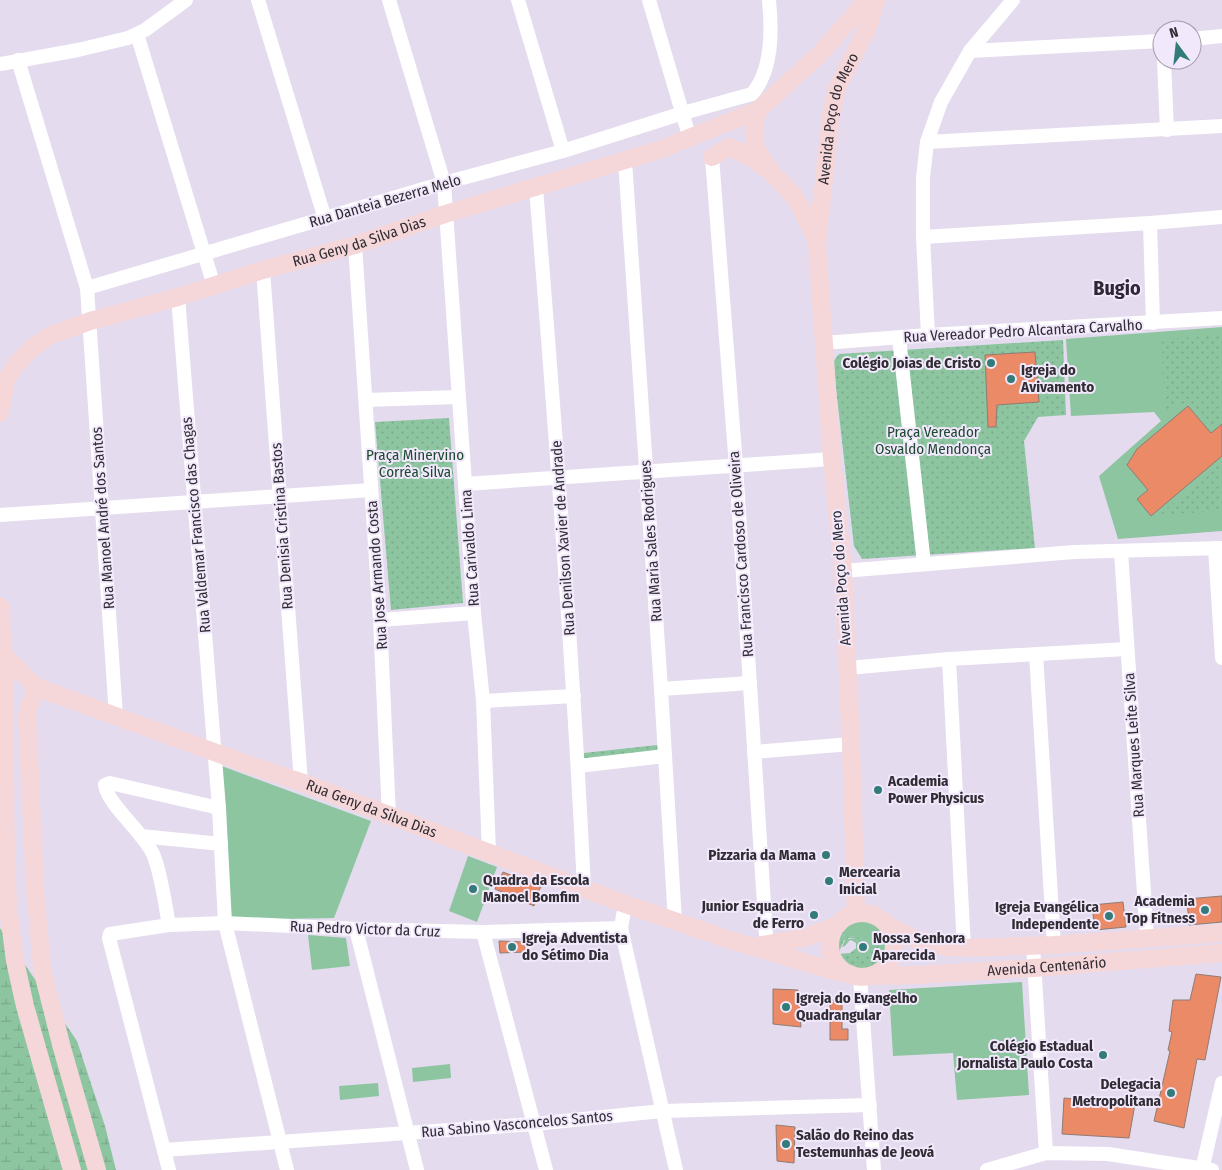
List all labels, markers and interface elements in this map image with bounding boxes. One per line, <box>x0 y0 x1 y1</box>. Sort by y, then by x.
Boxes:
north arrow <box>1152 20 1202 70</box>
text: N <box>1168 24 1180 42</box>
street label: Avenida Poço do Mero <box>814 50 862 185</box>
street label: Rua Danteia Bezerra Melo <box>307 171 463 231</box>
street label: Rua Geny da Silva Dias <box>291 212 428 271</box>
district label: Bugio <box>1093 276 1141 300</box>
street label: Rua Vereador Pedro Alcantara Carvalho <box>903 316 1143 346</box>
place label: Colégio Joias de Cristo <box>842 354 981 372</box>
marker: Colégio Joias de Cristo <box>985 357 997 369</box>
place label: Igreja do Avivamento <box>1020 361 1094 396</box>
marker: Igreja do Avivamento <box>1005 373 1017 385</box>
street label: Rua Valdemar Francisco das Chagas <box>178 416 214 634</box>
park label: Praça Vereador Osvaldo Mendonça <box>875 423 991 458</box>
street label: Rua Manoel André dos Santos <box>88 426 118 610</box>
street label: Rua Denilson Xavier de Andrade <box>547 440 579 636</box>
street label: Rua Denisia Cristina Bastos <box>267 442 297 610</box>
park label: Praça Minervino Corrêa Silva <box>366 446 464 481</box>
street label: Rua Francisco Cardoso de Oliveira <box>725 450 757 658</box>
street label: Rua Maria Sales Rodrigues <box>636 460 666 622</box>
street label: Rua Carivaldo Lima <box>457 489 483 607</box>
street label: Rua Jose Armando Costa <box>363 500 391 650</box>
street label: Avenida Poço do Mero <box>827 510 855 646</box>
street label: Rua Marques Leite Silva <box>1120 672 1148 818</box>
place label: Academia Power Physicus <box>887 772 985 807</box>
street label: Rua Geny da Silva Dias <box>304 776 440 841</box>
marker: Academia Power Physicus <box>872 784 884 796</box>
place label: Pizzaria da Mama <box>708 846 817 864</box>
marker: Pizzaria da Mama <box>820 849 832 861</box>
place label: Mercearia Inicial <box>839 863 901 898</box>
place label: Quadra da Escola Manoel Bomfim <box>483 871 590 906</box>
marker: Mercearia Inicial <box>823 875 835 887</box>
marker: Quadra da Escola Manoel Bomfim <box>467 883 479 895</box>
place label: Academia Top Fitness <box>1125 892 1196 927</box>
place label: Junior Esquadria de Ferro <box>700 897 805 932</box>
place label: Igreja Evangélica Independente <box>995 898 1100 933</box>
marker: Academia Top Fitness <box>1199 904 1211 916</box>
marker: Junior Esquadria de Ferro <box>808 909 820 921</box>
marker: Igreja Evangélica Independente <box>1103 910 1115 922</box>
street label: Rua Pedro Victor da Cruz <box>290 917 441 941</box>
place label: Igreja Adventista do Sétimo Dia <box>522 929 628 964</box>
place label: Nossa Senhora Aparecida <box>872 929 966 964</box>
marker: Igreja Adventista do Sétimo Dia <box>506 941 518 953</box>
marker: Nossa Senhora Aparecida <box>857 941 869 953</box>
street label: Avenida Centenário <box>987 953 1107 980</box>
place label: Igreja do Evangelho Quadrangular <box>796 989 918 1024</box>
marker: Igreja do Evangelho Quadrangular <box>780 1001 792 1013</box>
place label: Colégio Estadual Jornalista Paulo Costa <box>956 1037 1094 1072</box>
marker: Colégio Estadual Jornalista Paulo Costa <box>1097 1049 1109 1061</box>
place label: Delegacia Metropolitana <box>1072 1075 1162 1110</box>
marker: Delegacia Metropolitana <box>1165 1087 1177 1099</box>
street label: Rua Sabino Vasconcelos Santos <box>420 1107 614 1141</box>
place label: Salão do Reino das Testemunhas de Jeová <box>796 1126 935 1161</box>
marker: Salão do Reino das Testemunhas de Jeová <box>780 1138 792 1150</box>

